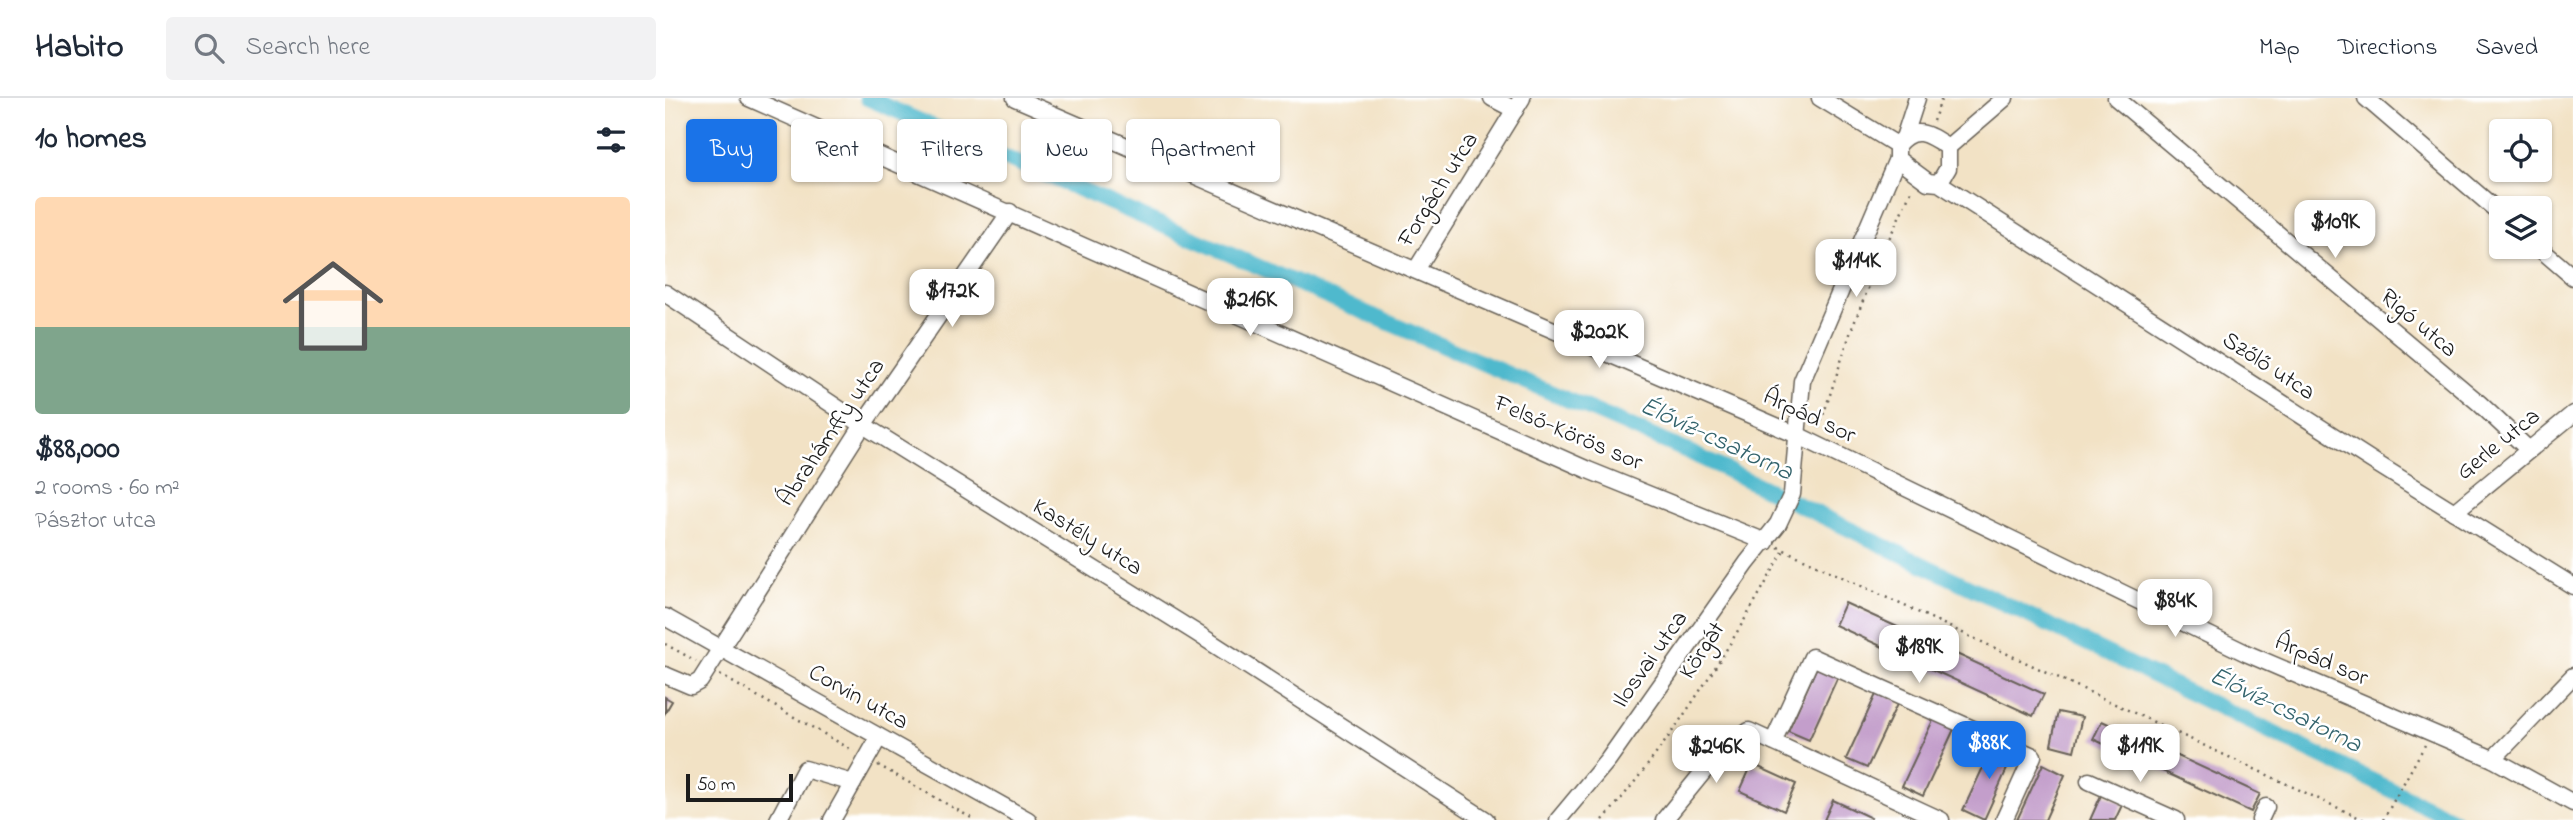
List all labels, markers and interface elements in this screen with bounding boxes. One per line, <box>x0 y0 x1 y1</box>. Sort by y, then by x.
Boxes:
search box <box>166 17 656 80</box>
text: Habito <box>35 24 124 72</box>
icon: search <box>190 29 228 67</box>
text: Search here <box>246 29 370 67</box>
text: Map <box>2259 31 2300 66</box>
text: Directions <box>2338 31 2437 66</box>
text: Saved <box>2475 31 2538 66</box>
text: 10 homes <box>35 118 147 162</box>
chip: Buy <box>686 119 777 182</box>
chip: Rent <box>791 119 883 182</box>
chip: Filters <box>897 119 1007 182</box>
chip: New <box>1021 119 1112 182</box>
chip: Apartment <box>1126 119 1280 182</box>
map controls <box>2489 119 2552 259</box>
button: locate <box>2489 119 2552 182</box>
icon: filters <box>592 121 630 159</box>
street label: Forgách utca <box>1389 126 1488 255</box>
button: layers <box>2489 196 2552 259</box>
pin: $109K <box>2286 200 2384 260</box>
text: $109K <box>2310 206 2360 239</box>
pin: $114K <box>1807 240 1905 299</box>
icon: home <box>270 243 396 369</box>
text: $114K <box>1831 245 1881 278</box>
pin: $172K <box>903 270 1001 329</box>
text: $172K <box>925 275 979 308</box>
pin: $216K <box>1201 278 1299 338</box>
street label: Rigó utca <box>2371 281 2465 367</box>
text: $216K <box>1223 284 1277 317</box>
pin: $202K <box>1550 310 1648 370</box>
text: $202K <box>1570 316 1628 349</box>
street label: Szőlő utca <box>2214 324 2322 410</box>
street label: Ábrahámffy utca <box>769 352 895 515</box>
street label: Árpád sor <box>1757 380 1862 454</box>
street label: Felső-Körös sor <box>1487 387 1648 481</box>
water label: Élővíz-csatorna <box>1633 388 1800 492</box>
street label: Gerle utca <box>2449 400 2549 490</box>
text: $88,000 <box>35 428 120 472</box>
text: 2 rooms · 60 m² <box>35 472 180 505</box>
street label: Kastély utca <box>1024 490 1149 587</box>
text: Pásztor utca <box>35 505 156 538</box>
pin: $84K <box>2134 580 2216 639</box>
text: $84K <box>2153 585 2197 618</box>
street label: Ilosvai utca <box>1604 604 1698 716</box>
street label: Körgát <box>1671 615 1735 687</box>
pin: $189K <box>1870 626 1968 685</box>
street label: Árpád sor <box>2269 626 2374 697</box>
text: $189K <box>1895 631 1943 664</box>
street label: Corvin utca <box>801 656 915 740</box>
water label: Élővíz-csatorna <box>2203 658 2368 765</box>
pin: $88K <box>1948 722 2030 781</box>
pin: $119K <box>2091 724 2189 784</box>
pin: $246K <box>1667 726 1765 785</box>
text: $88K <box>1968 727 2010 760</box>
text: $119K <box>2117 730 2163 763</box>
text: $246K <box>1688 731 1744 764</box>
scale bar <box>686 771 793 803</box>
text: 50 m <box>697 772 736 799</box>

